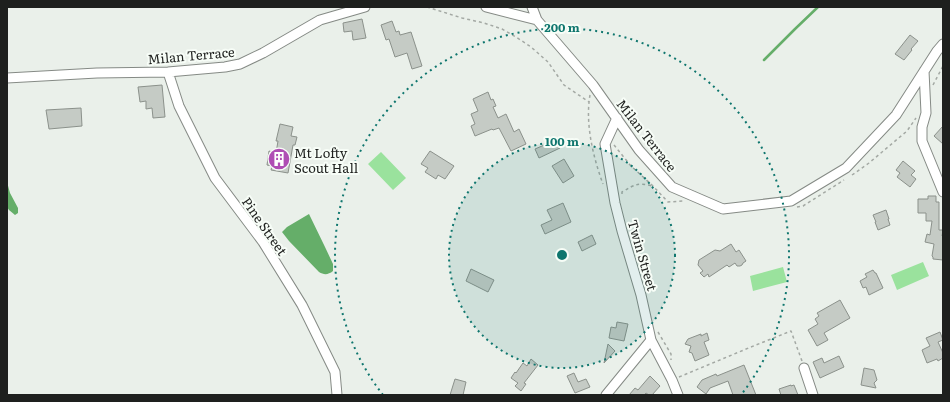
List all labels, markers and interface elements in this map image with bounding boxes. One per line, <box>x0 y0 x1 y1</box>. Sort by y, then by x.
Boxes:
text: 200 m <box>544 18 580 36</box>
street label: Milan Terrace <box>147 42 236 68</box>
street label: Milan Terrace <box>613 95 682 175</box>
text: 100 m <box>545 132 579 150</box>
place label: Mt Lofty Scout Hall <box>294 143 359 177</box>
building icon: Mt Lofty Scout Hall <box>266 146 292 172</box>
street label: Pine Street <box>238 193 292 260</box>
street label: Twin Street <box>624 217 662 294</box>
centre of rings <box>555 248 569 262</box>

